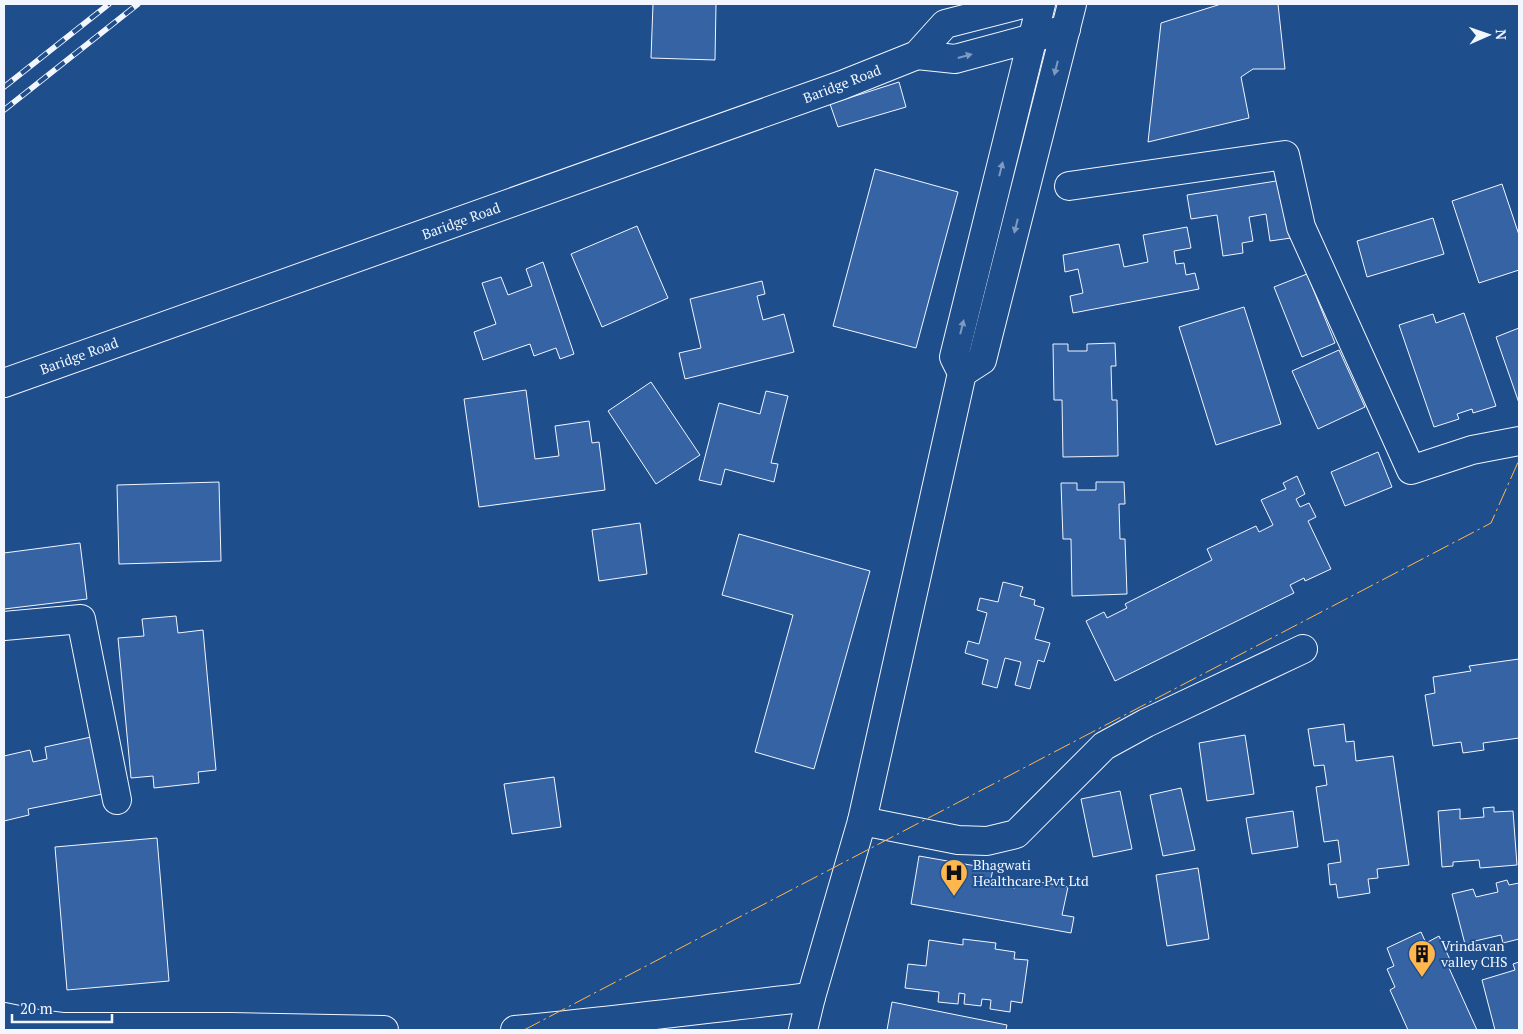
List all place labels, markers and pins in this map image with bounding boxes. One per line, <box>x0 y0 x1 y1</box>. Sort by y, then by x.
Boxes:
place label: Bhagwati Healthcare Pvt Ltd <box>973 855 1089 890</box>
hospital icon: Bhagwati Healthcare Pvt Ltd <box>939 858 969 897</box>
place label: Vrindavan valley CHS <box>1440 936 1508 971</box>
building icon: Vrindavan valley CHS <box>1407 939 1437 978</box>

